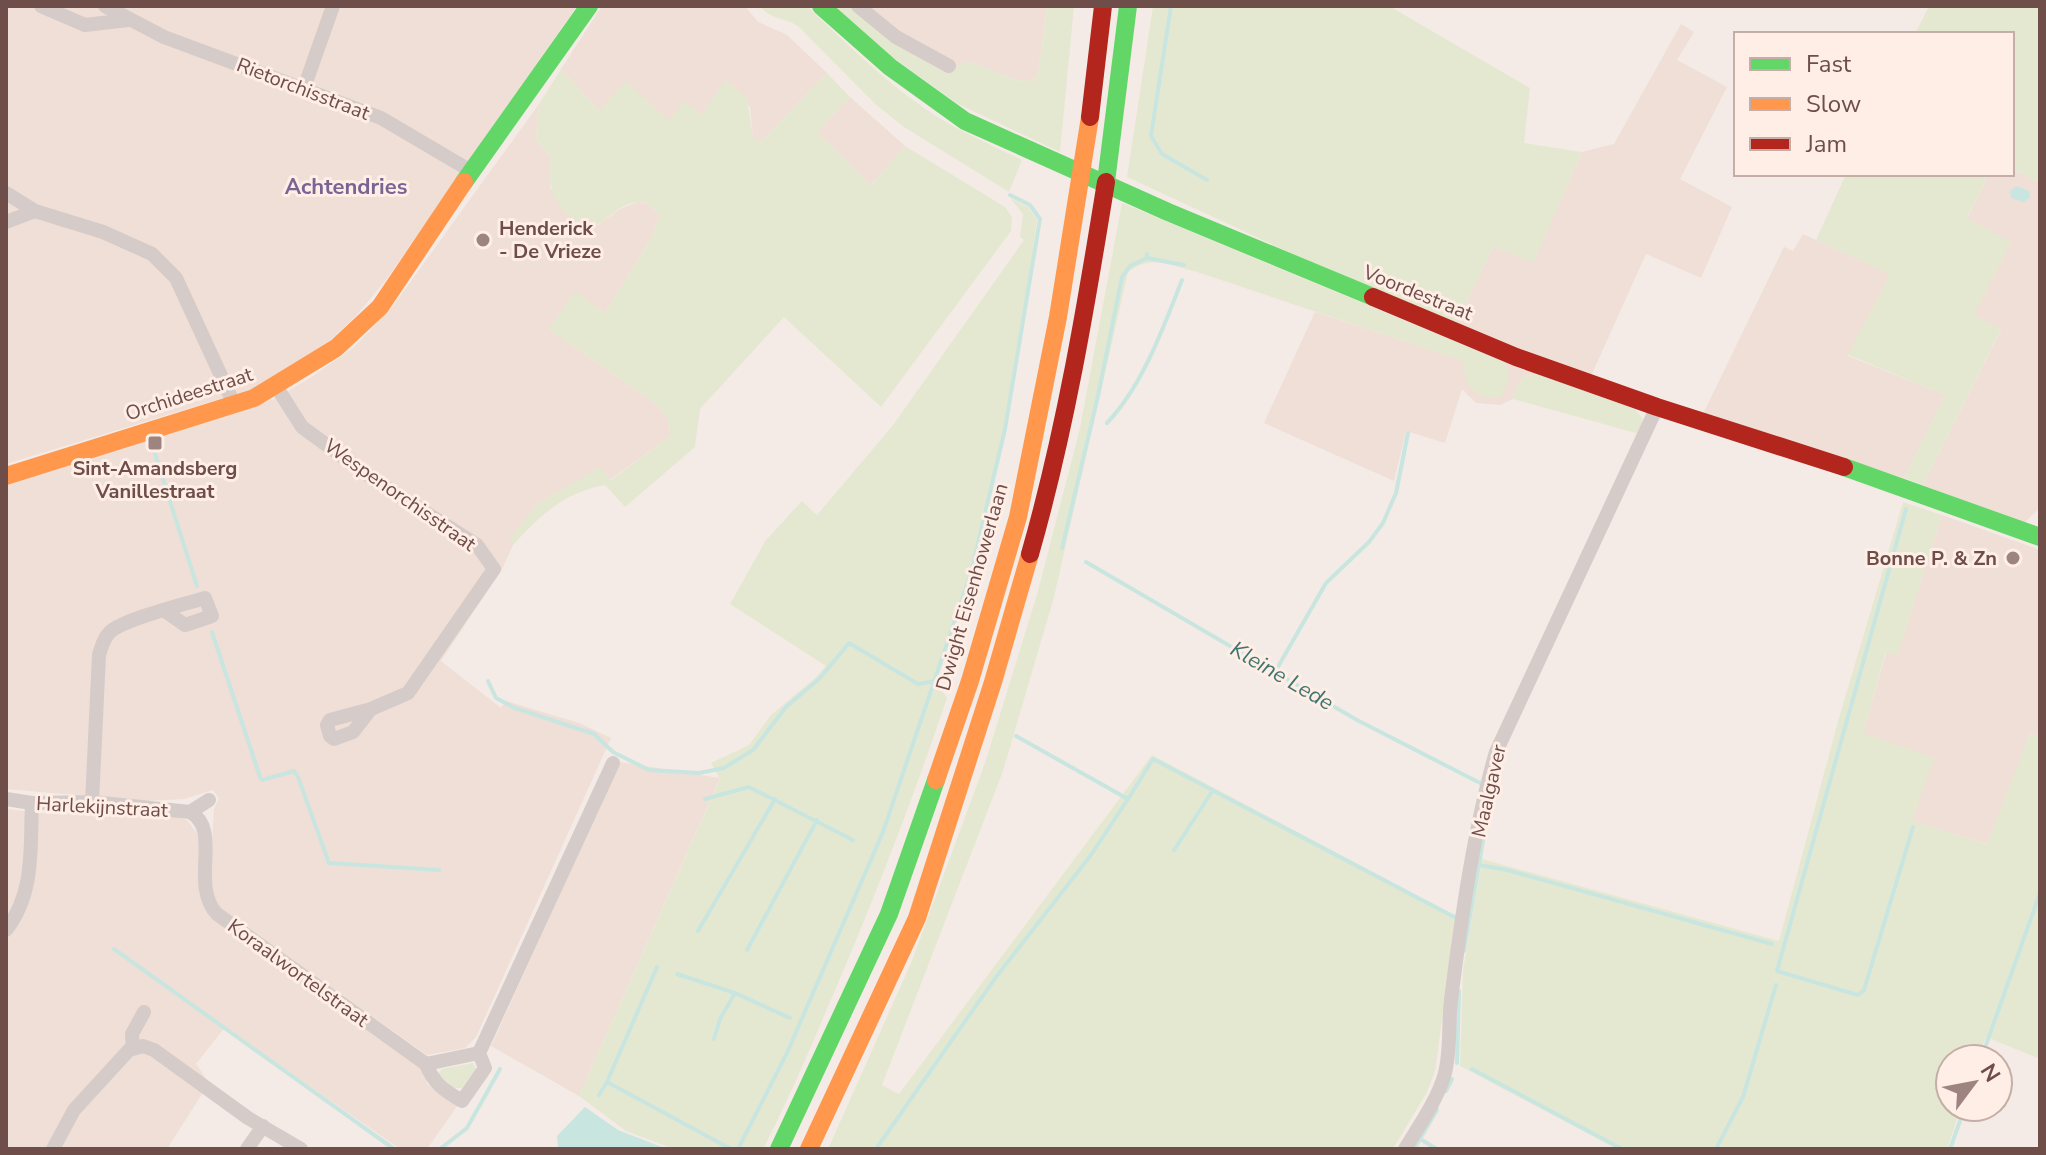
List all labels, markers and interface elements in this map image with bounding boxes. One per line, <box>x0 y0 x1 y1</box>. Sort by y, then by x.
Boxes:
legend <box>1734 32 2014 176</box>
text: Fast <box>1806 48 1852 80</box>
street label: Rietorchisstraat <box>233 51 374 127</box>
text: Slow <box>1806 88 1861 120</box>
text: Jam <box>1805 128 1847 160</box>
district label: Achtendries <box>285 172 407 202</box>
place label: Henderick - De Vrieze <box>499 215 602 265</box>
marker: Henderick - De Vrieze <box>474 231 492 249</box>
street label: Voordestraat <box>1358 258 1478 328</box>
street label: Orchideestraat <box>122 360 257 427</box>
street label: Wespenorchisstraat <box>319 432 482 558</box>
marker: Sint-Amandsberg Vanillestraat <box>146 434 164 452</box>
place label: Sint-Amandsberg Vanillestraat <box>73 455 237 505</box>
street label: Dwight Eisenhowerlaan <box>929 480 1015 694</box>
place label: Bonne P. & Zn <box>1866 545 1997 572</box>
marker: Bonne P. & Zn <box>2004 549 2022 567</box>
water label: Kleine Lede <box>1225 634 1340 718</box>
street label: Maalgaver <box>1465 742 1513 840</box>
street label: Harlekijnstraat <box>35 790 170 824</box>
street label: Koraalwortelstraat <box>222 913 375 1034</box>
north arrow <box>1934 1043 2014 1123</box>
text: N <box>1973 1058 2007 1088</box>

